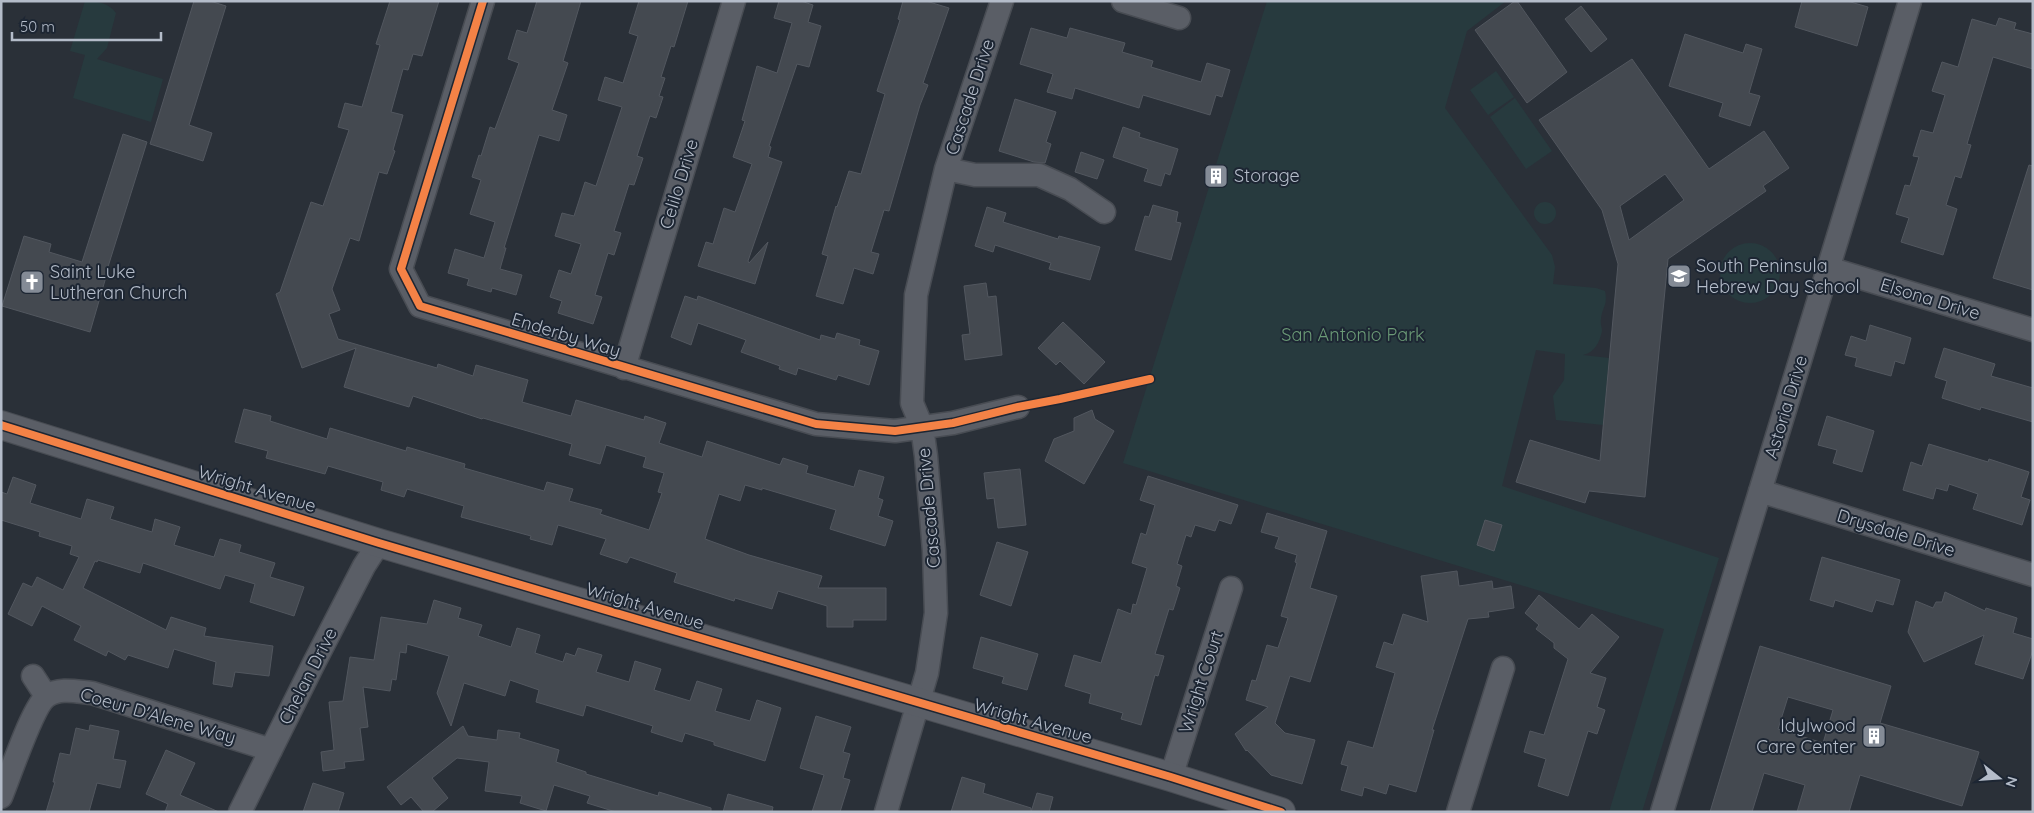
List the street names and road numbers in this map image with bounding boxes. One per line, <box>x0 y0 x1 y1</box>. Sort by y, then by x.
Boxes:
street label: Cascade Drive <box>940 36 999 158</box>
street label: Celilo Drive <box>654 136 703 232</box>
street label: Elsona Drive <box>1877 272 1983 325</box>
street label: Enderby Way <box>509 307 624 362</box>
street label: Astoria Drive <box>1759 352 1812 461</box>
street label: Cascade Drive <box>912 447 945 569</box>
street label: Wright Avenue <box>195 460 319 517</box>
street label: Drysdale Drive <box>1834 504 1958 561</box>
street label: Wright Avenue <box>583 577 707 634</box>
street label: Chelan Drive <box>273 623 342 728</box>
street label: Wright Court <box>1173 628 1228 736</box>
street label: Coeur D'Alene Way <box>78 682 239 749</box>
street label: Wright Avenue <box>971 693 1095 748</box>

